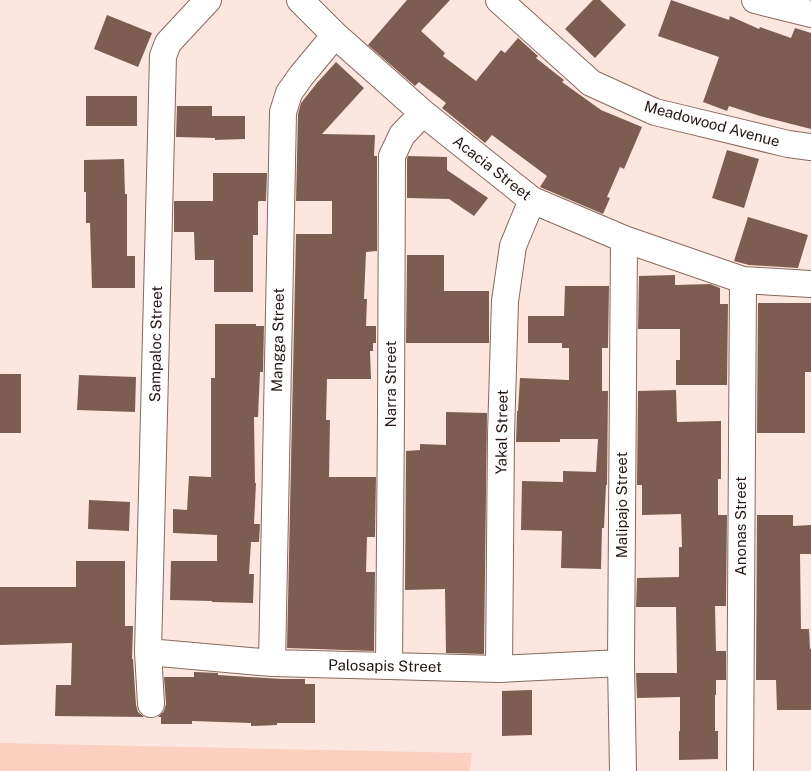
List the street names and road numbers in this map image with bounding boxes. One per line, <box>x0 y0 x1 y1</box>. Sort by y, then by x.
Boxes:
street label: Meadowood Avenue <box>642 97 782 150</box>
street label: Acacia Street <box>450 132 535 203</box>
street label: Sampaloc Street <box>146 285 165 402</box>
street label: Mangga Street <box>268 288 287 392</box>
street label: Narra Street <box>382 340 399 427</box>
street label: Yakal Street <box>492 389 511 475</box>
street label: Malipajo Street <box>613 451 630 558</box>
street label: Anonas Street <box>732 476 749 576</box>
street label: Palosapis Street <box>328 656 442 675</box>

